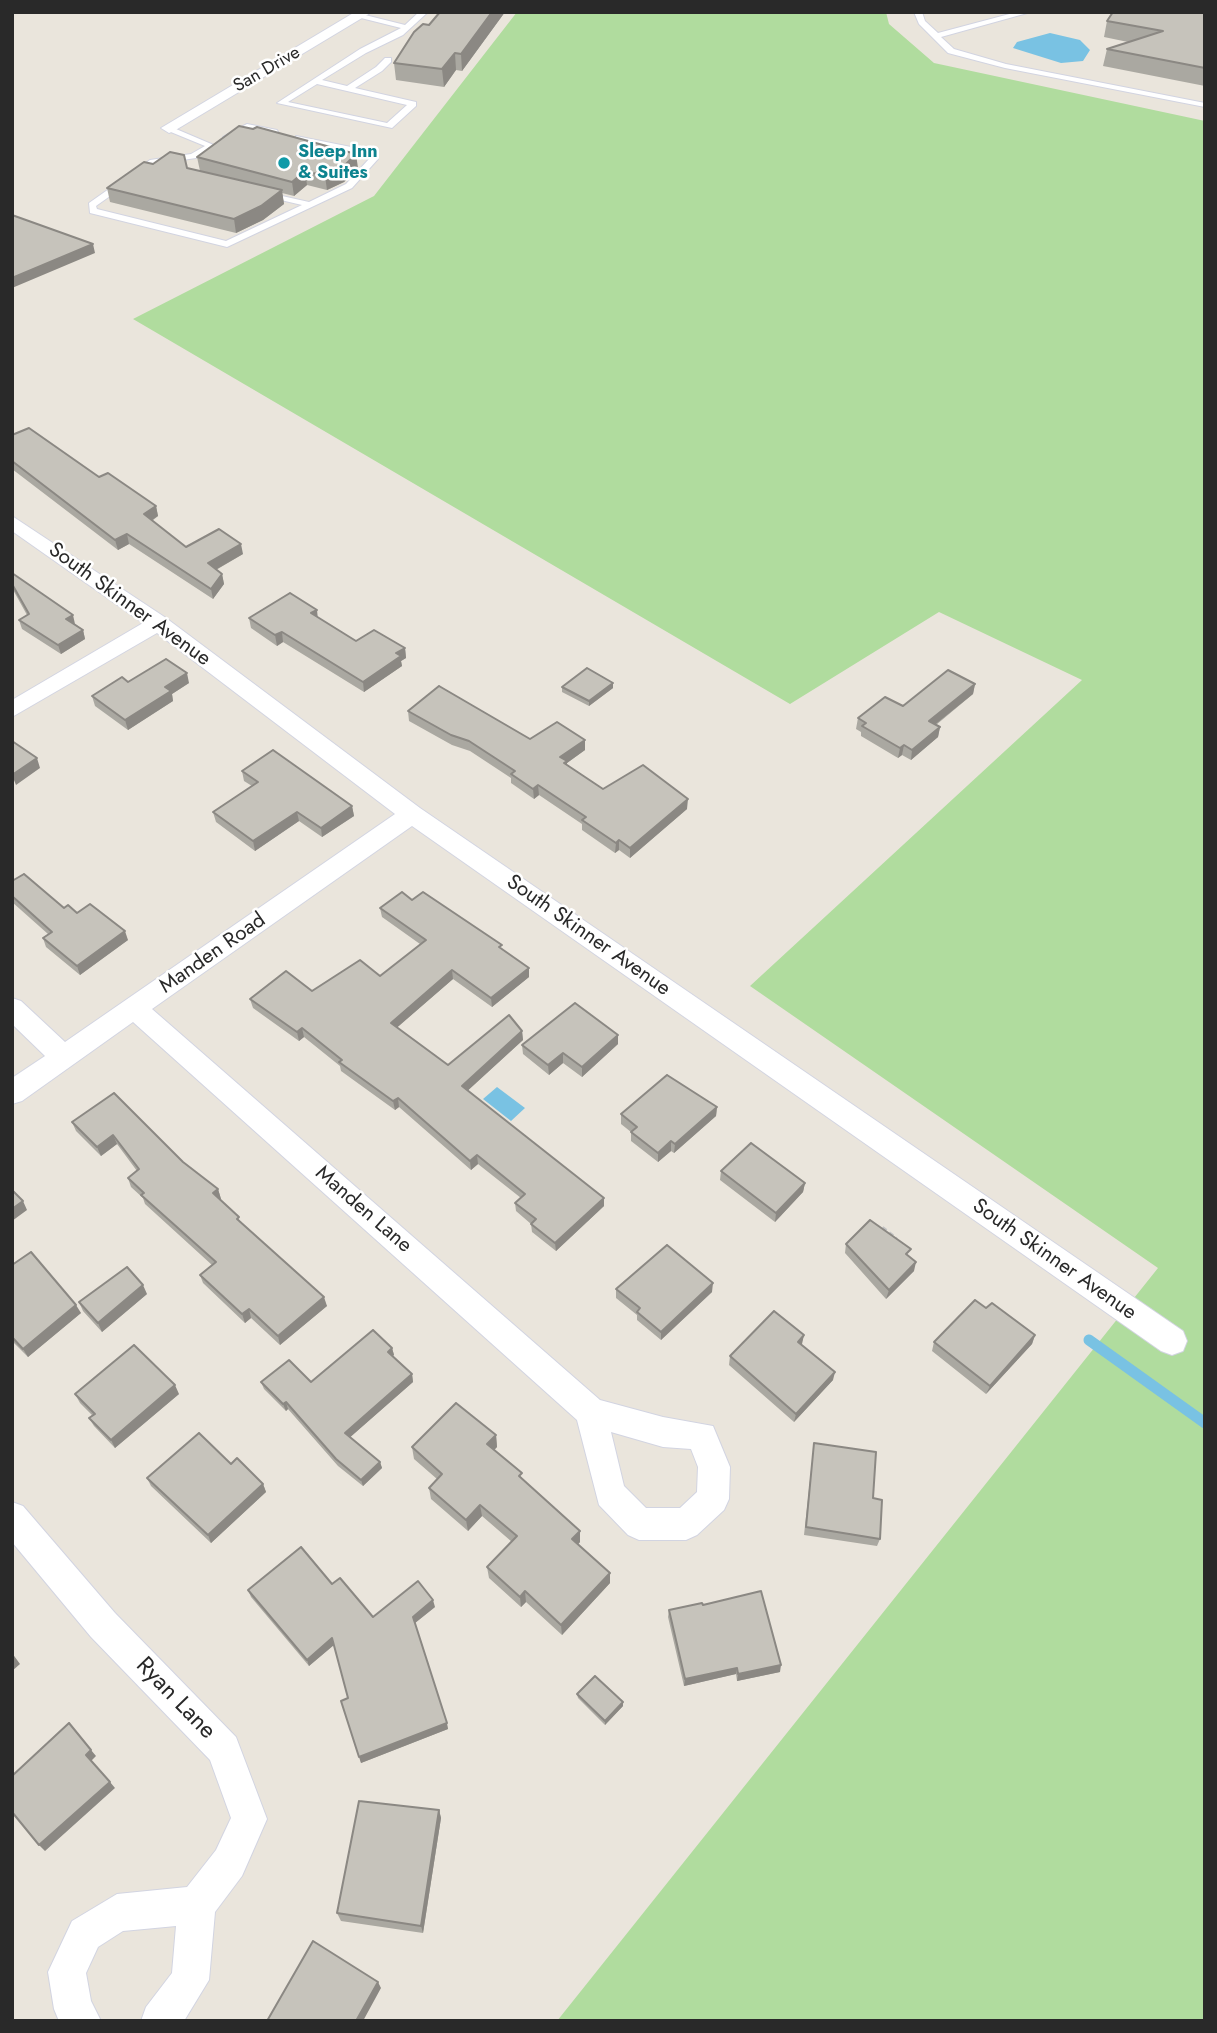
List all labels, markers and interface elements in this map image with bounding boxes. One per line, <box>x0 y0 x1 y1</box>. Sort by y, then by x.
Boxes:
street label: San Drive <box>230 42 304 98</box>
place label: Sleep Inn & Suites <box>298 142 378 184</box>
marker: Sleep Inn & Suites <box>276 155 292 171</box>
street label: South Skinner Avenue <box>43 538 215 672</box>
street label: South Skinner Avenue <box>501 870 675 1002</box>
street label: Manden Road <box>155 908 271 1000</box>
street label: Manden Lane <box>310 1161 416 1259</box>
street label: South Skinner Avenue <box>967 1194 1141 1326</box>
street label: Ryan Lane <box>129 1652 221 1746</box>

